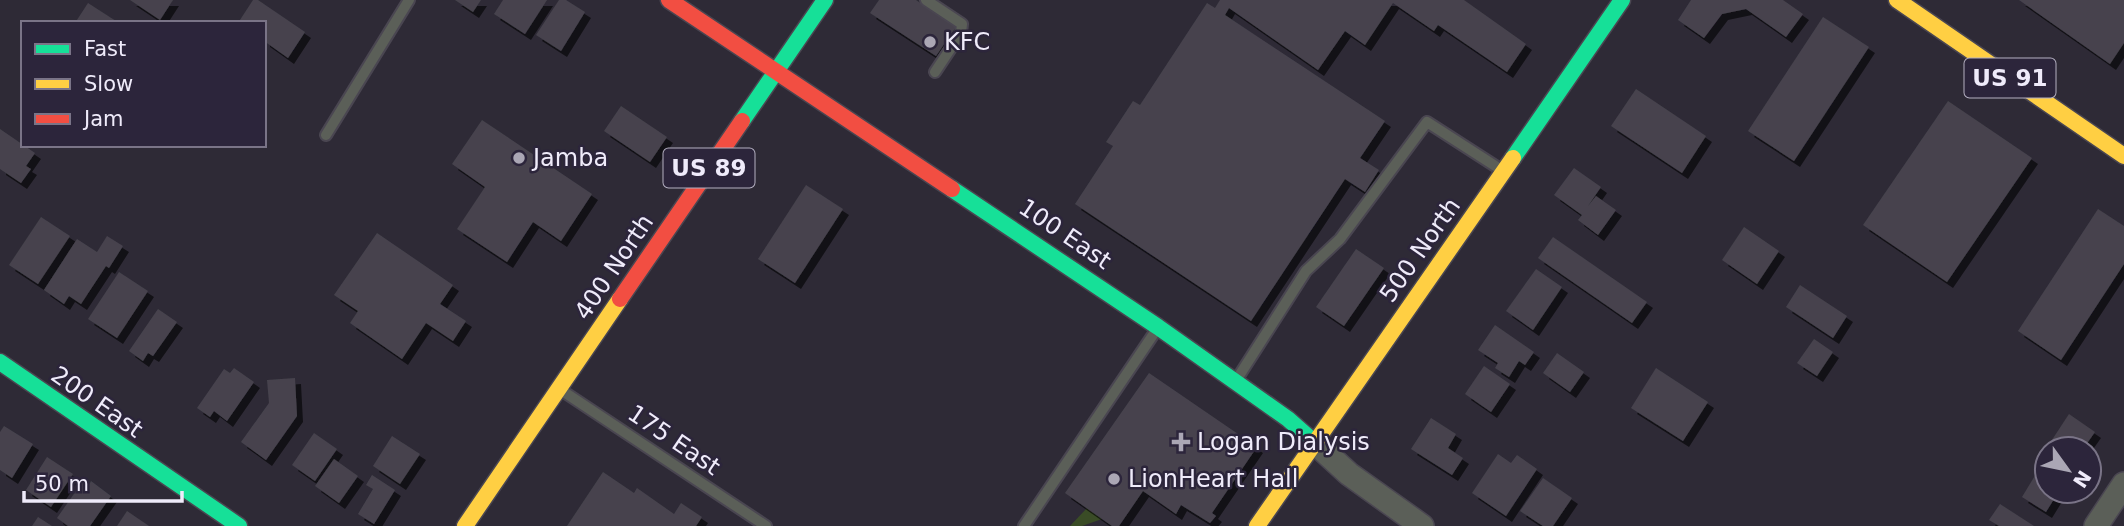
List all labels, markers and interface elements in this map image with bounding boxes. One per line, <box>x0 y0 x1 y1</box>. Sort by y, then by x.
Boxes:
legend <box>21 21 266 147</box>
place label: KFC <box>944 28 990 56</box>
marker: KFC <box>922 34 938 50</box>
text: Fast <box>84 37 126 61</box>
road number: US 91 <box>1965 58 2056 97</box>
text: Slow <box>84 72 133 96</box>
text: Jam <box>82 107 124 131</box>
place label: Jamba <box>531 144 608 172</box>
road number: US 89 <box>664 148 754 188</box>
marker: Jamba <box>511 150 527 166</box>
street label: 100 East <box>1014 193 1116 275</box>
street label: 500 North <box>1374 193 1466 307</box>
street label: 400 North <box>569 209 659 325</box>
street label: 200 East <box>46 360 148 444</box>
street label: 175 East <box>623 399 725 481</box>
place label: Logan Dialysis <box>1197 428 1370 456</box>
marker: Logan Dialysis <box>1171 432 1191 452</box>
north arrow <box>2033 435 2103 505</box>
scale bar <box>24 460 182 504</box>
place label: LionHeart Hall <box>1128 465 1298 493</box>
text: N <box>2069 467 2096 492</box>
marker: LionHeart Hall <box>1106 471 1122 487</box>
text: 50 m <box>35 472 89 496</box>

